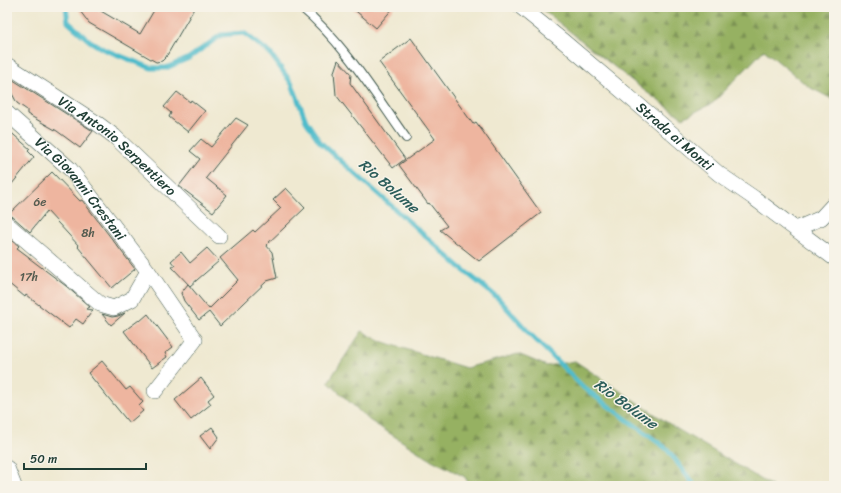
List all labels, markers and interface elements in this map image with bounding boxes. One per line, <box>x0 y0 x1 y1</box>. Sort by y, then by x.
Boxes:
street label: Via Antonio Serpentiero <box>53 89 182 202</box>
street label: Strada ai Monti <box>630 96 720 178</box>
street label: Via Giovanni Crestani <box>29 131 133 247</box>
water label: Rio Bolume <box>353 152 426 221</box>
house number: 6e <box>34 191 46 213</box>
house number: 8h <box>81 222 95 244</box>
house number: 17h <box>20 266 38 288</box>
water label: Rio Bolume <box>589 372 664 437</box>
scale bar <box>24 445 146 471</box>
text: 50 m <box>30 448 57 470</box>

